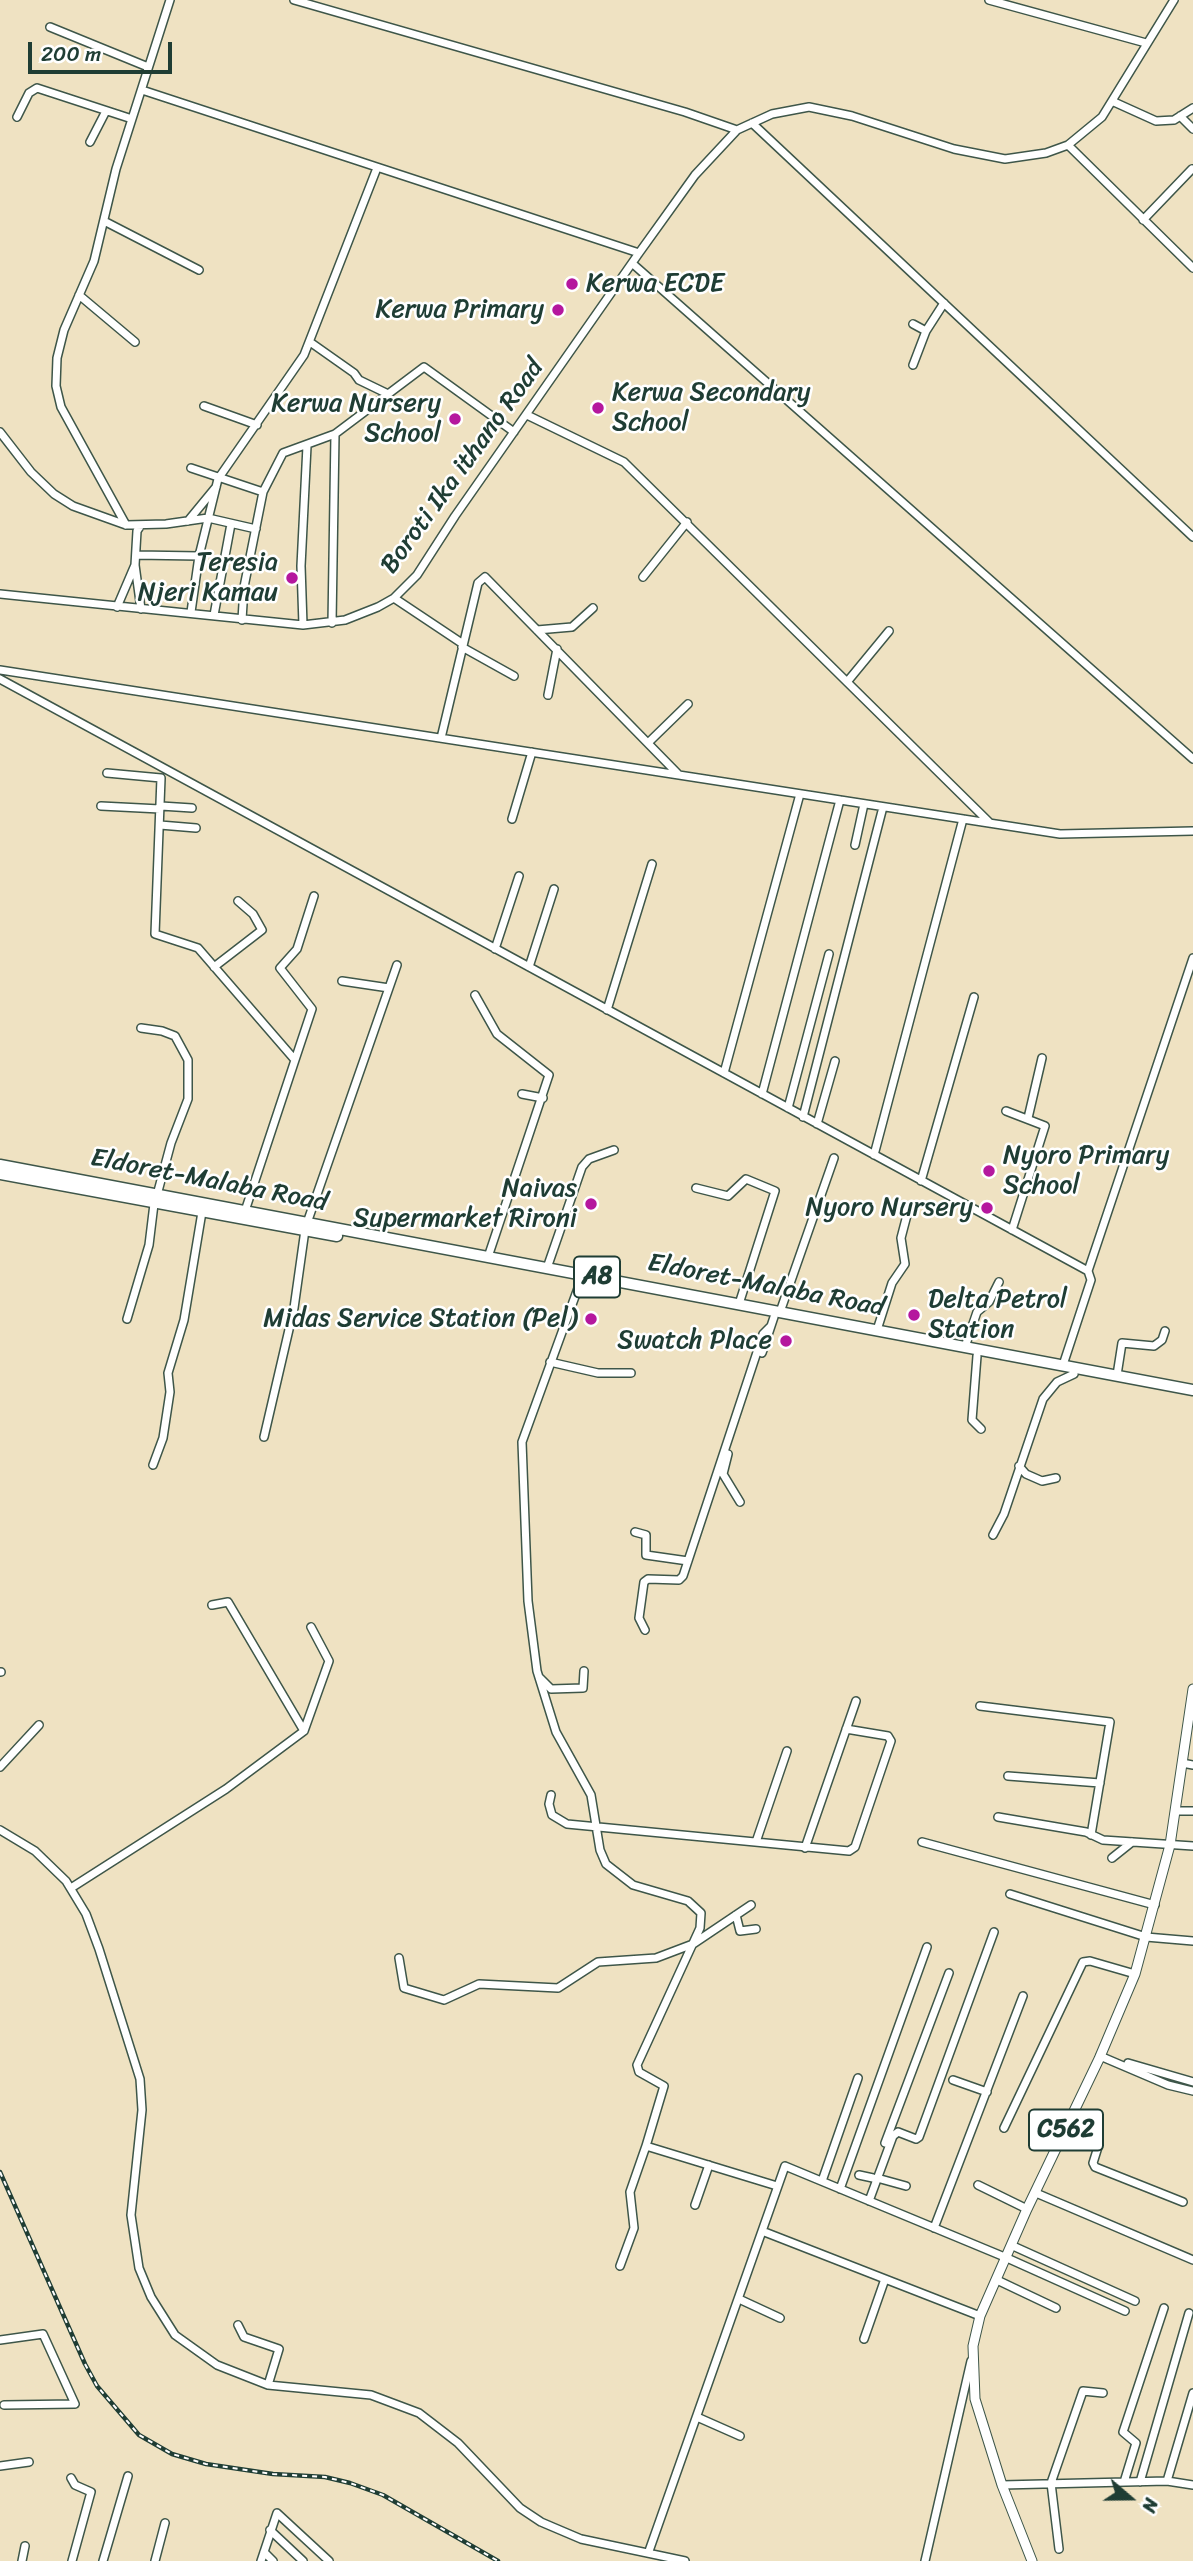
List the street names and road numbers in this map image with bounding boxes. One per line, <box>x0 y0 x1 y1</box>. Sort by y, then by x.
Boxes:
street label: Boroti Ika ithano Road <box>375 354 551 580</box>
street label: Eldoret-Malaba Road <box>88 1143 330 1219</box>
street label: Eldoret-Malaba Road <box>645 1248 887 1324</box>
road number: A8 <box>574 1256 620 1297</box>
road number: C562 <box>1029 2110 1103 2150</box>

